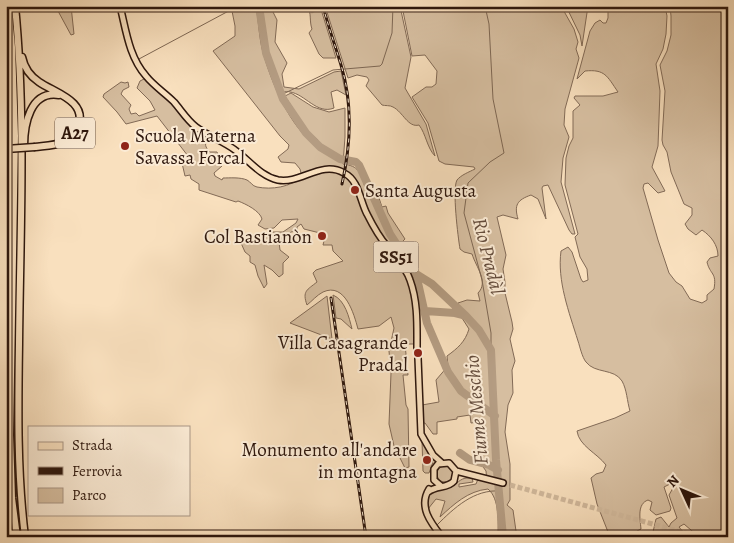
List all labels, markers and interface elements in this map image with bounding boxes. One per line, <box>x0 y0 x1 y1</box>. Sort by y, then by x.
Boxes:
road number: A27 <box>55 118 95 148</box>
place label: Scuola Materna Savassa Forcal <box>135 123 256 171</box>
marker: Scuola Materna Savassa Forcal <box>119 140 131 152</box>
place label: Santa Augusta <box>365 178 477 204</box>
marker: Santa Augusta <box>349 184 361 196</box>
water label: Rio Pradàl <box>466 215 511 297</box>
place label: Col Bastianòn <box>204 224 312 250</box>
marker: Col Bastianòn <box>316 230 328 242</box>
road number: SS51 <box>374 242 418 272</box>
place label: Villa Casagrande Pradal <box>277 330 408 378</box>
marker: Villa Casagrande Pradal <box>412 347 424 359</box>
water label: Fiume Meschio <box>458 354 495 466</box>
legend <box>28 426 190 516</box>
text: Strada <box>72 435 113 455</box>
place label: Monumento all'andare in montagna <box>242 437 417 485</box>
marker: Monumento all'andare in montagna <box>421 454 433 466</box>
text: Ferrovia <box>72 461 122 481</box>
north arrow <box>656 466 706 516</box>
text: N <box>663 471 683 492</box>
text: Parco <box>72 485 106 505</box>

